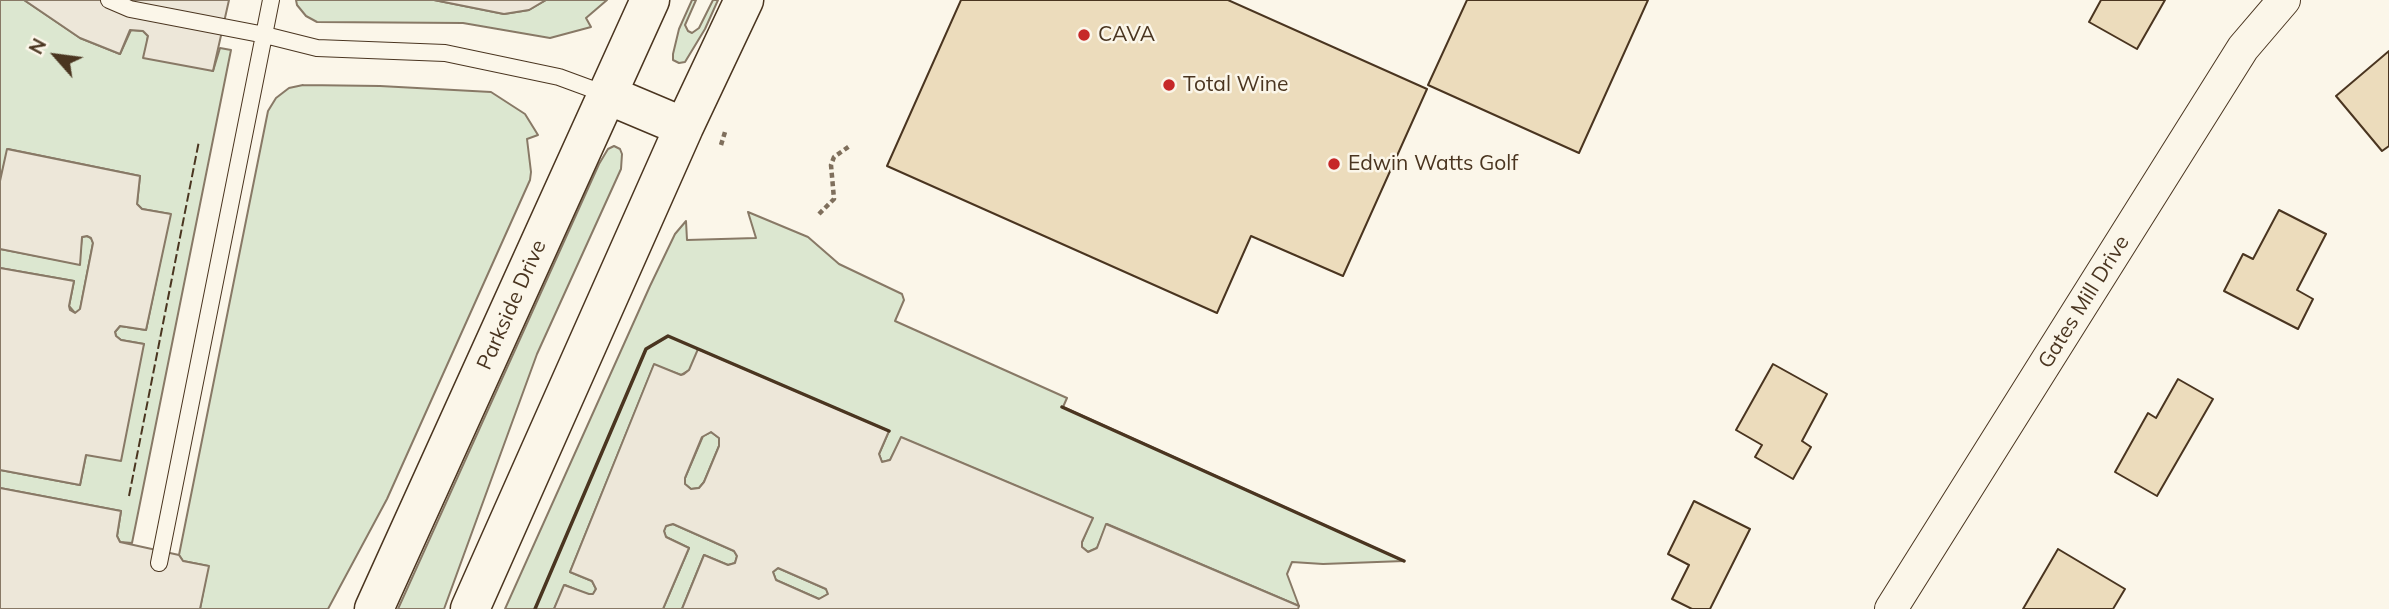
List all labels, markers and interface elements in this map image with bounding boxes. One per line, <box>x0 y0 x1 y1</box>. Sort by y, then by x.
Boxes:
north arrow <box>21 21 91 91</box>
place label: CAVA <box>1098 22 1155 48</box>
marker: CAVA <box>1076 27 1092 43</box>
text: N <box>23 34 51 58</box>
place label: Total Wine <box>1183 72 1288 98</box>
marker: Total Wine <box>1161 77 1177 93</box>
place label: Edwin Watts Golf <box>1348 151 1518 177</box>
marker: Edwin Watts Golf <box>1326 156 1342 172</box>
street label: Gates Mill Drive <box>2033 231 2135 373</box>
street label: Parkside Drive <box>472 236 552 374</box>

